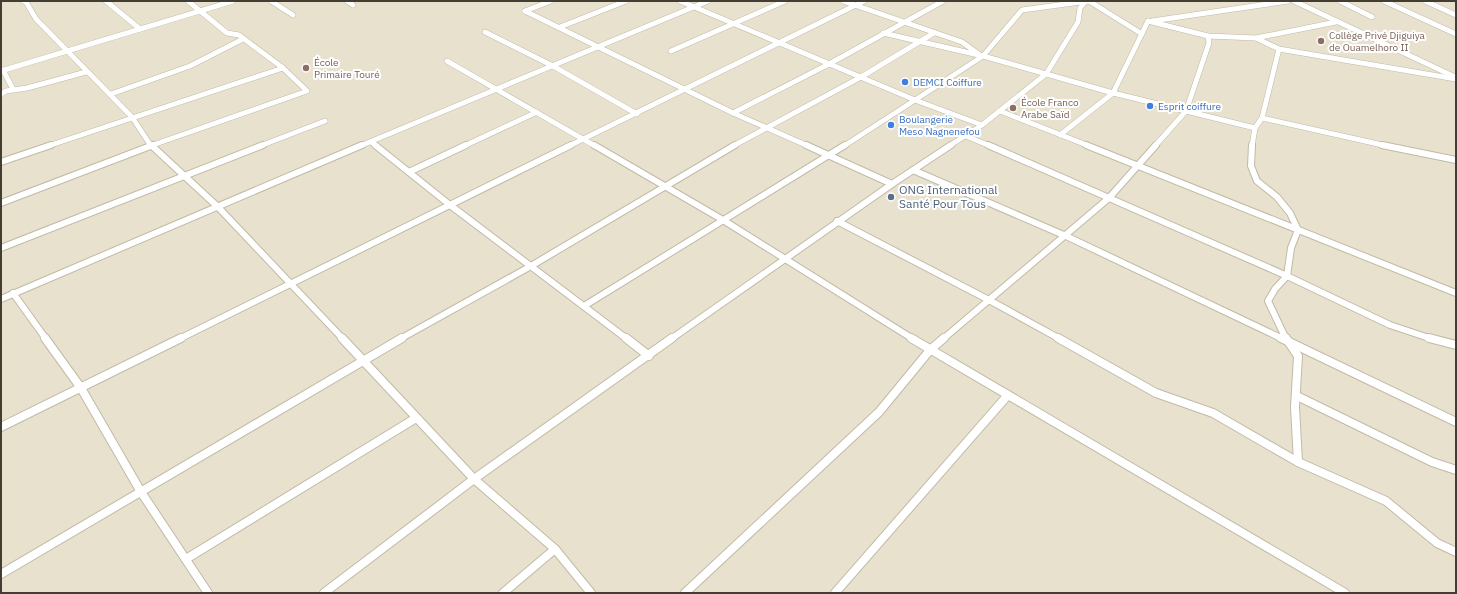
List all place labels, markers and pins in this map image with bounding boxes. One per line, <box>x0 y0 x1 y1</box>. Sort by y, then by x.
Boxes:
place label: Collège Privé Djiguiya de Ouamelhoro II <box>1329 29 1426 54</box>
marker: Collège Privé Djiguiya de Ouamelhoro II <box>1316 36 1326 46</box>
place label: École Primaire Touré <box>314 56 380 81</box>
marker: École Primaire Touré <box>301 63 311 73</box>
place label: DEMCI Coiffure <box>913 76 982 89</box>
marker: DEMCI Coiffure <box>900 77 910 87</box>
place label: École Franco Arabe Saïd <box>1021 96 1079 121</box>
place label: Esprit coiffure <box>1158 100 1221 113</box>
marker: Esprit coiffure <box>1145 101 1155 111</box>
marker: École Franco Arabe Saïd <box>1008 103 1018 113</box>
place label: Boulangerie Meso Nagnenefou <box>899 113 980 138</box>
marker: Boulangerie Meso Nagnenefou <box>886 120 896 130</box>
place label: ONG International Santé Pour Tous <box>899 182 998 211</box>
marker: ONG International Santé Pour Tous <box>886 192 896 202</box>

